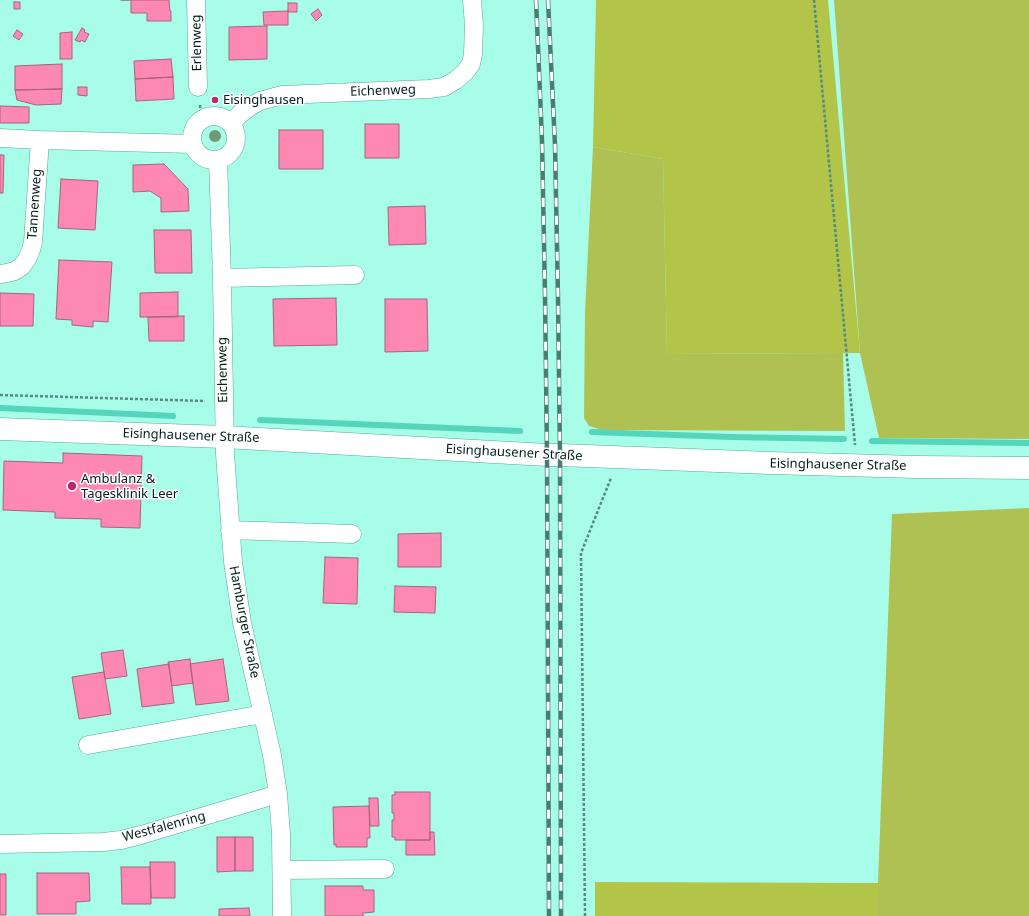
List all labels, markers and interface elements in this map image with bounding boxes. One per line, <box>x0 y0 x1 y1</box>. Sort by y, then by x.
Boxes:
street label: Erlenweg <box>189 14 205 72</box>
street label: Eichenweg <box>350 82 416 100</box>
place label: Eisinghausen <box>223 92 304 108</box>
marker: Eisinghausen <box>210 95 220 105</box>
street label: Tannenweg <box>25 168 45 240</box>
street label: Eichenweg <box>215 337 231 403</box>
street label: Eisinghausener Straße <box>122 426 260 446</box>
street label: Eisinghausener Straße <box>445 442 583 464</box>
street label: Eisinghausener Straße <box>769 456 907 474</box>
place label: Ambulanz & Tagesklinik Leer <box>81 471 178 502</box>
marker: Ambulanz & Tagesklinik Leer <box>66 480 78 492</box>
street label: Hamburger Straße <box>225 564 263 680</box>
street label: Westfalenring <box>121 808 207 846</box>

